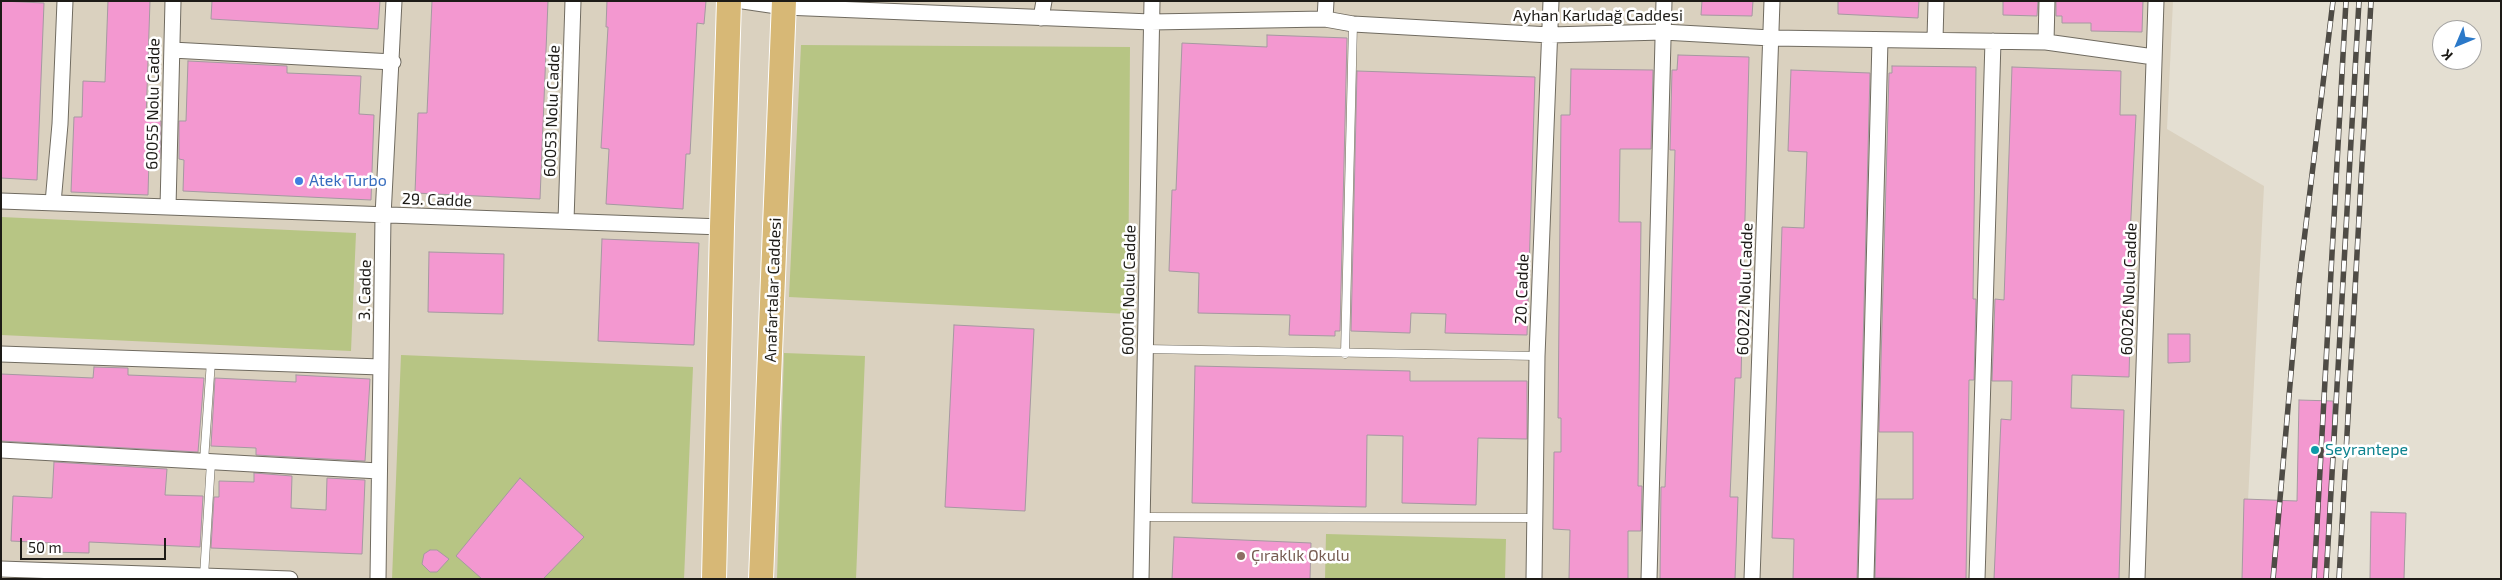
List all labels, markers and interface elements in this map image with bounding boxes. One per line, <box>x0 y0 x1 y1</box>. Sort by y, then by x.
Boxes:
street label: Ayhan Karlıdağ Caddesi <box>1513 6 1683 26</box>
north arrow <box>2432 20 2482 70</box>
street label: 60055 Nolu Cadde <box>142 38 164 170</box>
street label: 60053 Nolu Cadde <box>540 45 564 177</box>
text: K <box>2438 46 2456 64</box>
place label: Atek Turbo <box>309 171 387 191</box>
marker: Atek Turbo <box>293 175 305 187</box>
street label: 29. Cadde <box>402 189 472 211</box>
street label: Anafartalar Caddesi <box>761 217 785 363</box>
street label: 60022 Nolu Cadde <box>1733 222 1757 356</box>
street label: 60026 Nolu Cadde <box>2117 222 2141 356</box>
street label: 60016 Nolu Cadde <box>1118 225 1140 355</box>
street label: 20. Cadde <box>1511 253 1533 325</box>
street label: 3. Cadde <box>355 259 375 321</box>
place label: Seyrantepe <box>2325 440 2408 460</box>
marker: Seyrantepe <box>2309 444 2321 456</box>
scale bar <box>22 528 169 560</box>
text: 50 m <box>28 538 62 556</box>
place label: Çıraklık Okulu <box>1251 546 1350 566</box>
marker: Çıraklık Okulu <box>1235 550 1247 562</box>

